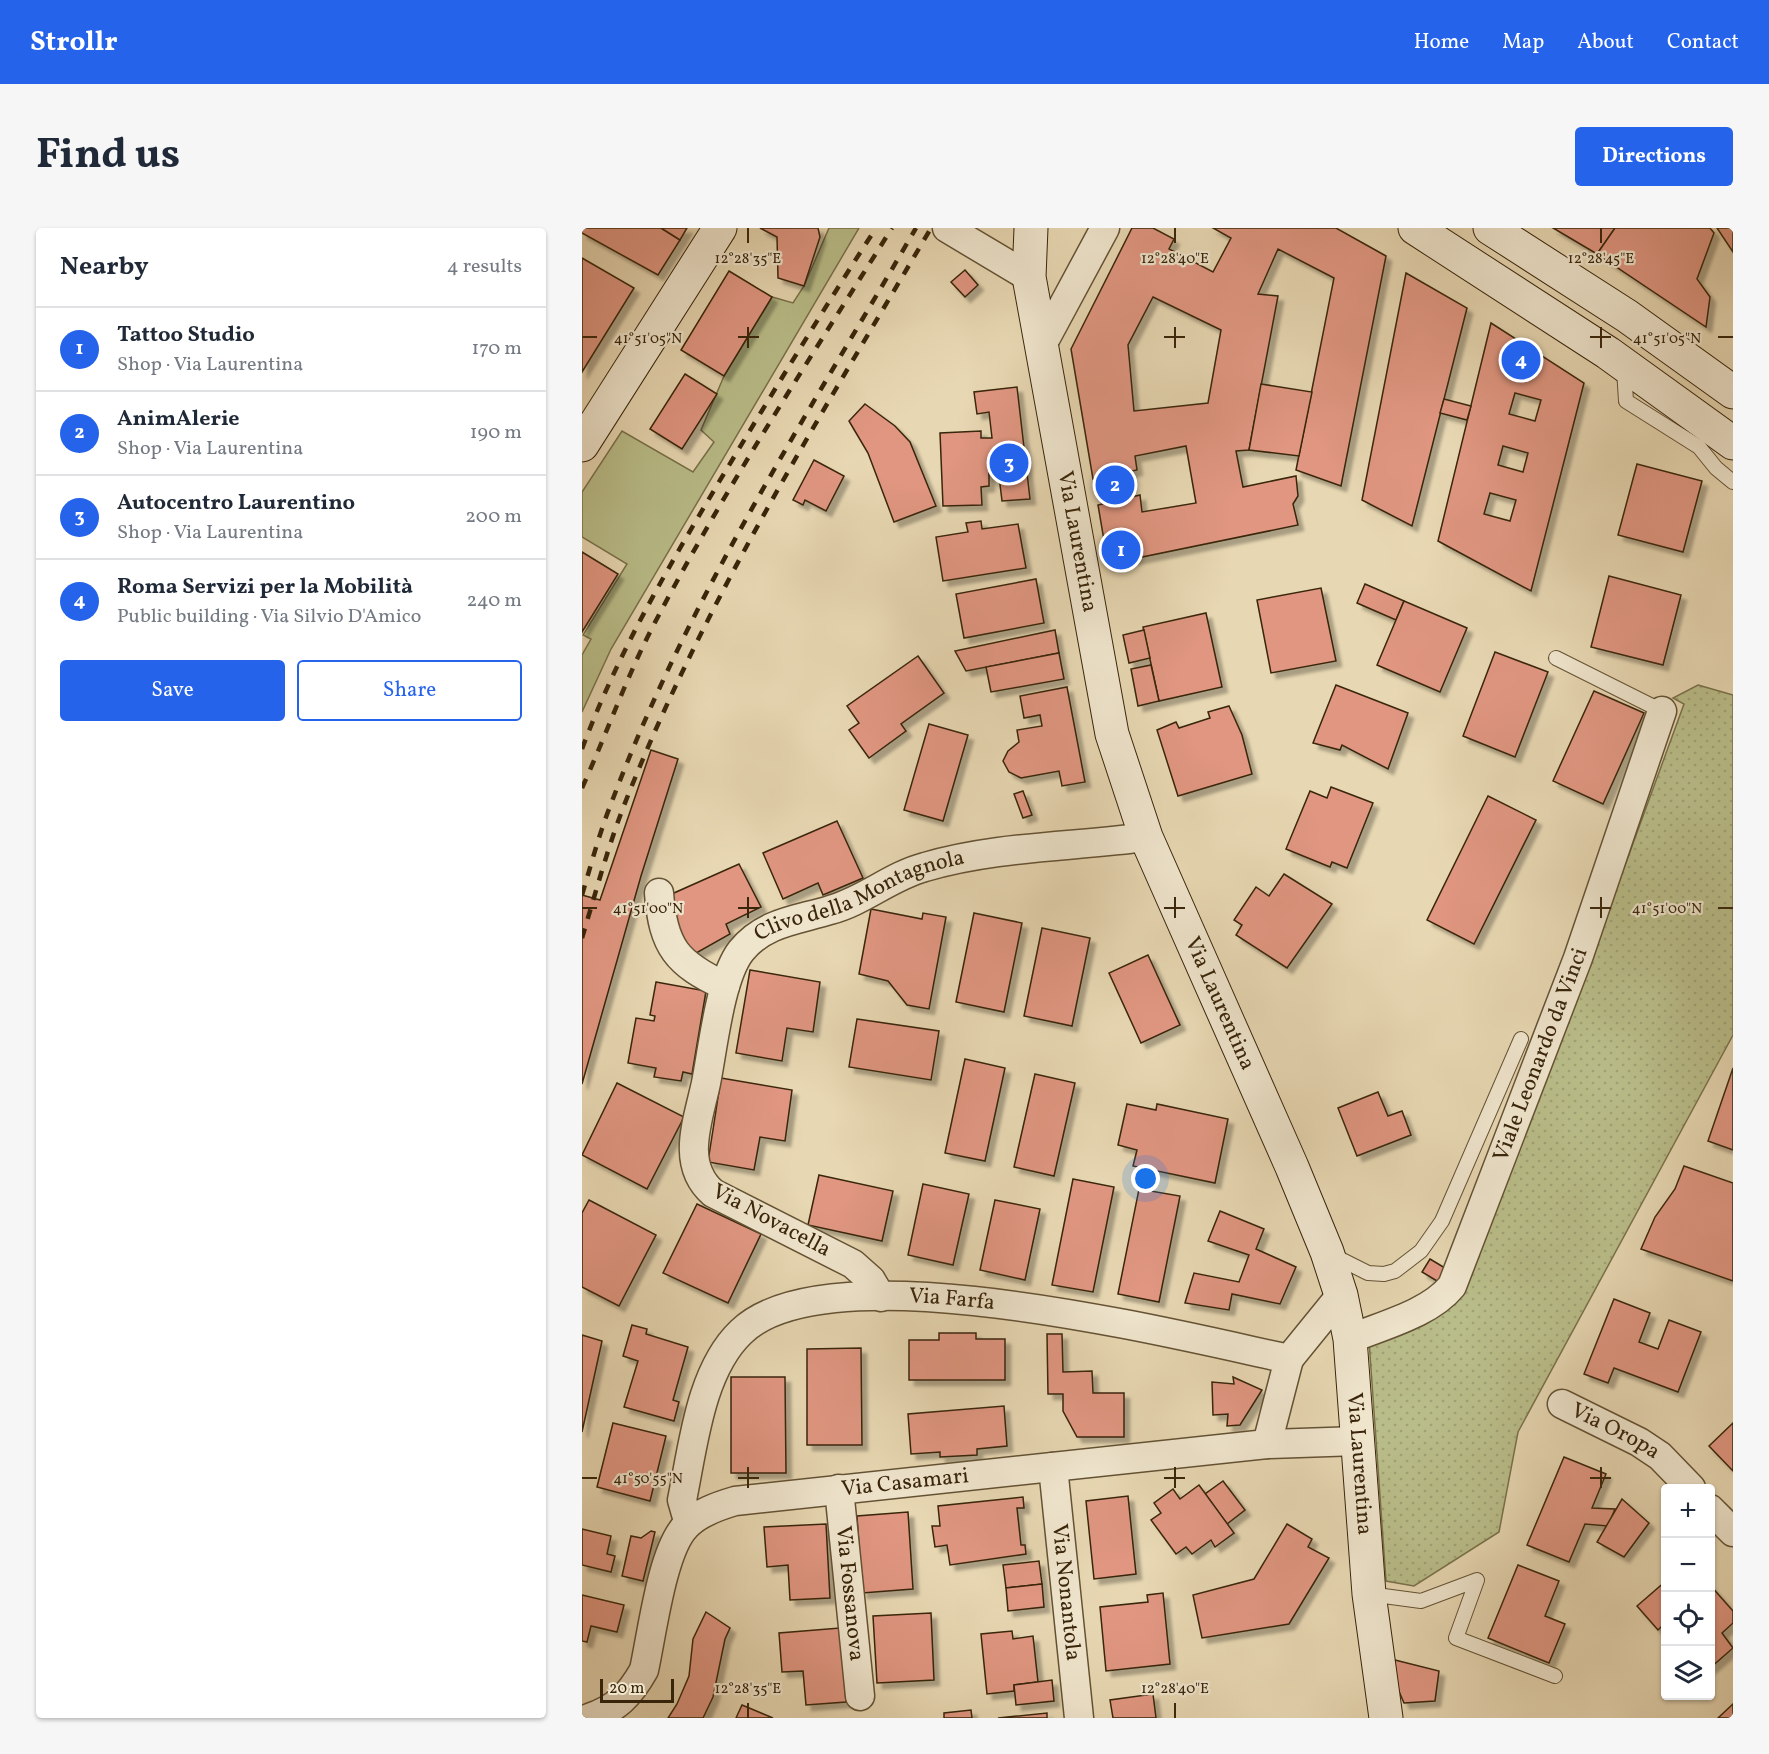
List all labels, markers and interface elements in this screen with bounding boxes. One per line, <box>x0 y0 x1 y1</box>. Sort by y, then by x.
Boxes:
text: Strollr <box>30 23 118 62</box>
text: Home <box>1414 28 1469 57</box>
text: Map <box>1502 28 1544 57</box>
text: About <box>1577 28 1634 57</box>
text: Contact <box>1667 28 1739 57</box>
text: Find us <box>36 127 180 186</box>
button: Directions <box>1575 127 1733 186</box>
text: Nearby <box>60 249 149 285</box>
text: 12°28'35"E <box>715 249 781 270</box>
text: 12°28'40"E <box>1141 249 1209 270</box>
text: 12°28'45"E <box>1568 249 1634 270</box>
text: 4 results <box>447 253 522 281</box>
text: Tattoo Studio <box>117 320 255 351</box>
text: 41°51'05"N <box>614 329 682 350</box>
text: 41°51'05"N <box>1633 329 1701 350</box>
text: 1 <box>75 335 84 363</box>
text: 170 m <box>472 335 522 363</box>
pin: 4 <box>1502 338 1540 382</box>
text: Shop · Via Laurentina <box>117 351 303 379</box>
text: AnimAlerie <box>117 404 240 435</box>
text: 2 <box>74 419 85 447</box>
text: 190 m <box>470 419 522 447</box>
text: Shop · Via Laurentina <box>117 435 303 463</box>
pin: 3 <box>990 440 1028 486</box>
pin: 2 <box>1096 462 1134 508</box>
street label: Via Laurentina <box>1049 469 1105 615</box>
text: Autocentro Laurentino <box>117 488 355 519</box>
text: 3 <box>74 503 85 531</box>
text: 200 m <box>465 503 522 531</box>
text: Shop · Via Laurentina <box>117 519 303 547</box>
pin: 1 <box>1102 528 1140 572</box>
text: Roma Servizi per la Mobilità <box>117 572 413 603</box>
text: 4 <box>73 587 86 615</box>
text: 240 m <box>467 587 522 615</box>
text: Public building · Via Silvio D'Amico <box>117 603 421 631</box>
button: Save <box>60 660 285 721</box>
button: Share <box>297 660 522 721</box>
street label: Clivo della Montagnola <box>748 842 967 949</box>
text: 41°51'00"N <box>613 899 683 920</box>
text: 41°51'00"N <box>1632 899 1702 920</box>
street label: Via Laurentina <box>1177 932 1263 1075</box>
street label: Viale Leonardo da Vinci <box>1486 944 1596 1166</box>
your location <box>1131 1164 1160 1193</box>
street label: Via Novacella <box>706 1177 836 1265</box>
street label: Via Farfa <box>908 1281 997 1319</box>
street label: Via Laurentina <box>1339 1391 1380 1536</box>
street label: Via Oropa <box>1566 1395 1666 1467</box>
street label: Via Casamari <box>840 1461 970 1505</box>
text: 41°50'55"N <box>613 1469 683 1490</box>
map controls <box>1661 1484 1715 1700</box>
button: + <box>1661 1484 1715 1538</box>
street label: Via Nonantola <box>1043 1522 1089 1663</box>
street label: Via Fossanova <box>827 1524 872 1663</box>
button: − <box>1661 1538 1715 1592</box>
button: locate <box>1661 1592 1715 1646</box>
button: layers <box>1661 1646 1715 1700</box>
scale bar <box>600 1676 674 1704</box>
text: 20 m <box>609 1678 644 1700</box>
text: 12°28'35"E <box>715 1679 781 1700</box>
text: 12°28'40"E <box>1141 1679 1209 1700</box>

